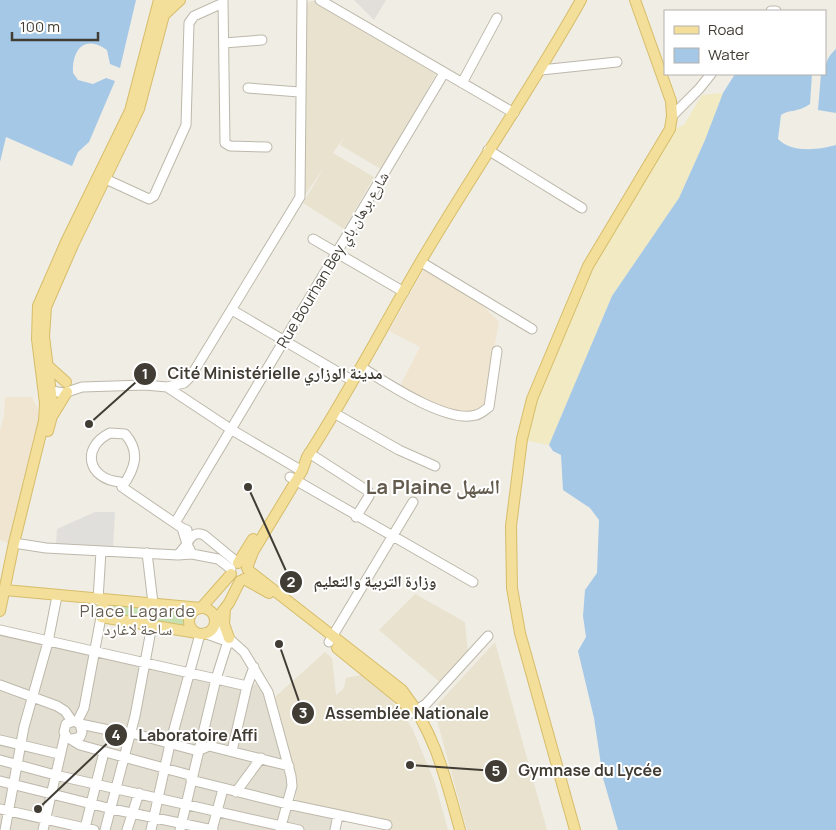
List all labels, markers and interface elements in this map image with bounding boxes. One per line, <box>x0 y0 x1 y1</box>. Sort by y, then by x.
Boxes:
scale bar <box>12 10 99 42</box>
legend <box>664 10 826 75</box>
text: 100 m <box>20 16 60 37</box>
text: Road <box>708 19 744 40</box>
text: Water <box>708 44 750 65</box>
street label: Rue Bourhan Bey شارع برهان باي <box>271 167 395 353</box>
callout: Cité Ministérielle مدينة الوزاري <box>133 358 393 389</box>
text: Cité Ministérielle مدينة الوزاري <box>167 362 383 386</box>
text: 1 <box>142 363 148 384</box>
district label: La Plaine السهل <box>366 473 500 500</box>
callout: وزارة التربية والتعليم <box>279 566 446 597</box>
text: وزارة التربية والتعليم <box>314 570 437 593</box>
text: 2 <box>287 571 296 592</box>
district label: Place Lagarde ساحة لاغارد <box>80 600 196 640</box>
callout: Assemblée Nationale <box>290 698 499 729</box>
text: 3 <box>299 702 307 723</box>
text: Assemblée Nationale <box>325 702 489 724</box>
callout: Laboratoire Affi <box>104 720 268 751</box>
text: 4 <box>111 724 121 745</box>
text: Laboratoire Affi <box>138 724 258 746</box>
callout: Gymnase du Lycée <box>483 755 672 786</box>
text: Gymnase du Lycée <box>518 759 662 781</box>
text: 5 <box>492 760 501 781</box>

